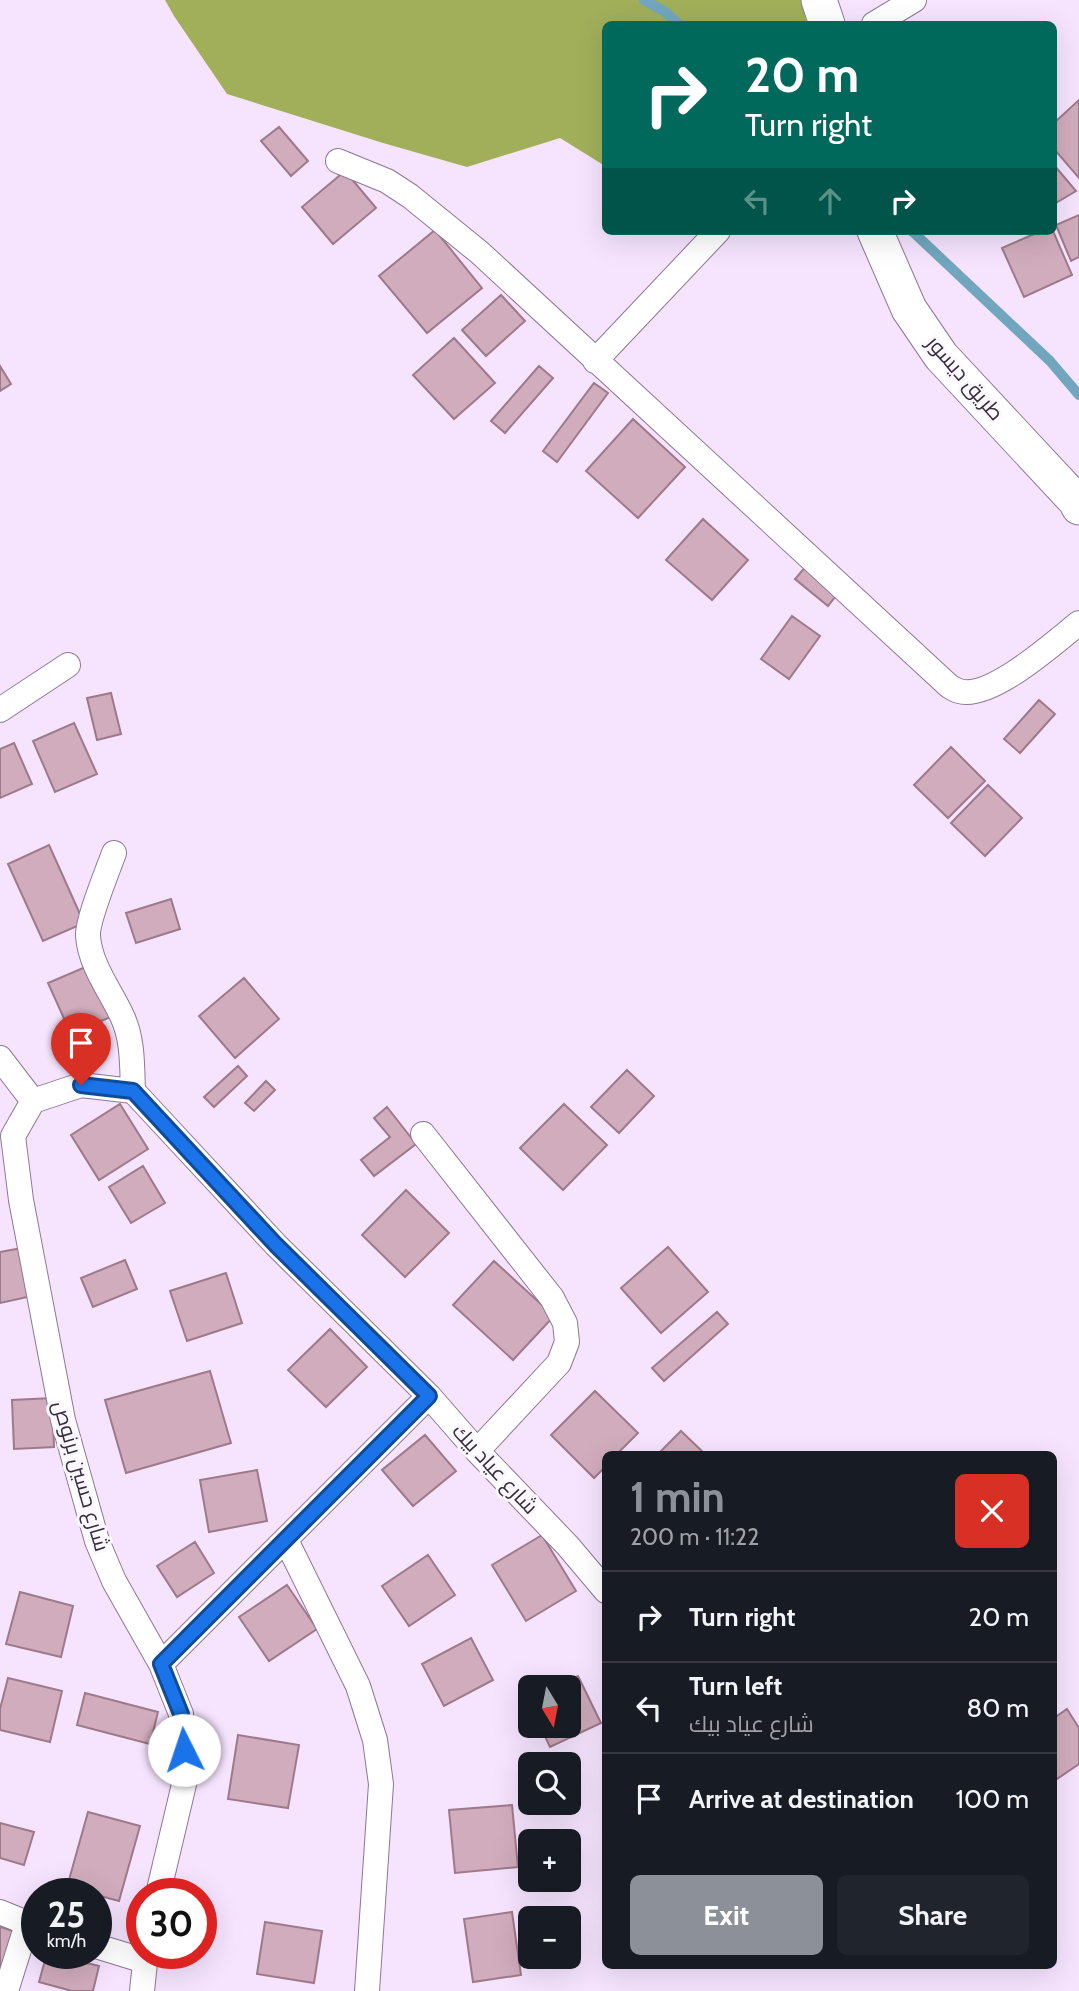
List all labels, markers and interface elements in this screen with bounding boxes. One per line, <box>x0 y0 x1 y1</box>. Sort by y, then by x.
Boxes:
text: 20 m <box>745 45 859 104</box>
icon: right <box>630 49 721 140</box>
text: Turn right <box>745 105 872 144</box>
icon: left <box>738 182 776 220</box>
icon: ahead <box>811 182 849 220</box>
icon: right <box>884 182 922 220</box>
street label: طريق ديسور <box>920 329 1009 426</box>
pin <box>51 1013 111 1085</box>
icon: arrive <box>62 1024 100 1062</box>
street label: شارع حسين برنوص <box>46 1398 115 1555</box>
street label: شارع عياد بيك <box>446 1418 543 1520</box>
text: 1 min <box>630 1471 725 1523</box>
button: close <box>955 1474 1029 1548</box>
text: 200 m · 11:22 <box>630 1523 759 1551</box>
icon: right <box>630 1598 668 1636</box>
text: Turn right <box>689 1601 795 1633</box>
text: 20 m <box>969 1601 1029 1633</box>
text: Turn left <box>689 1670 782 1702</box>
north arrow <box>518 1675 581 1738</box>
map controls <box>518 1675 581 1969</box>
icon: left <box>630 1689 668 1727</box>
text: 80 m <box>966 1692 1029 1724</box>
text: شارع عياد بيك <box>689 1710 814 1738</box>
position arrow <box>147 1713 221 1787</box>
button: search <box>518 1752 581 1815</box>
icon: arrive <box>630 1780 668 1818</box>
text: Arrive at destination <box>689 1783 914 1815</box>
text: 100 m <box>956 1783 1029 1815</box>
button: + <box>518 1829 581 1892</box>
button: Exit <box>630 1875 823 1955</box>
button: Share <box>837 1875 1029 1955</box>
speed limit sign: 30 <box>126 1878 217 1969</box>
text: 25 <box>48 1893 85 1936</box>
button: − <box>518 1906 581 1969</box>
text: km/h <box>47 1930 86 1952</box>

